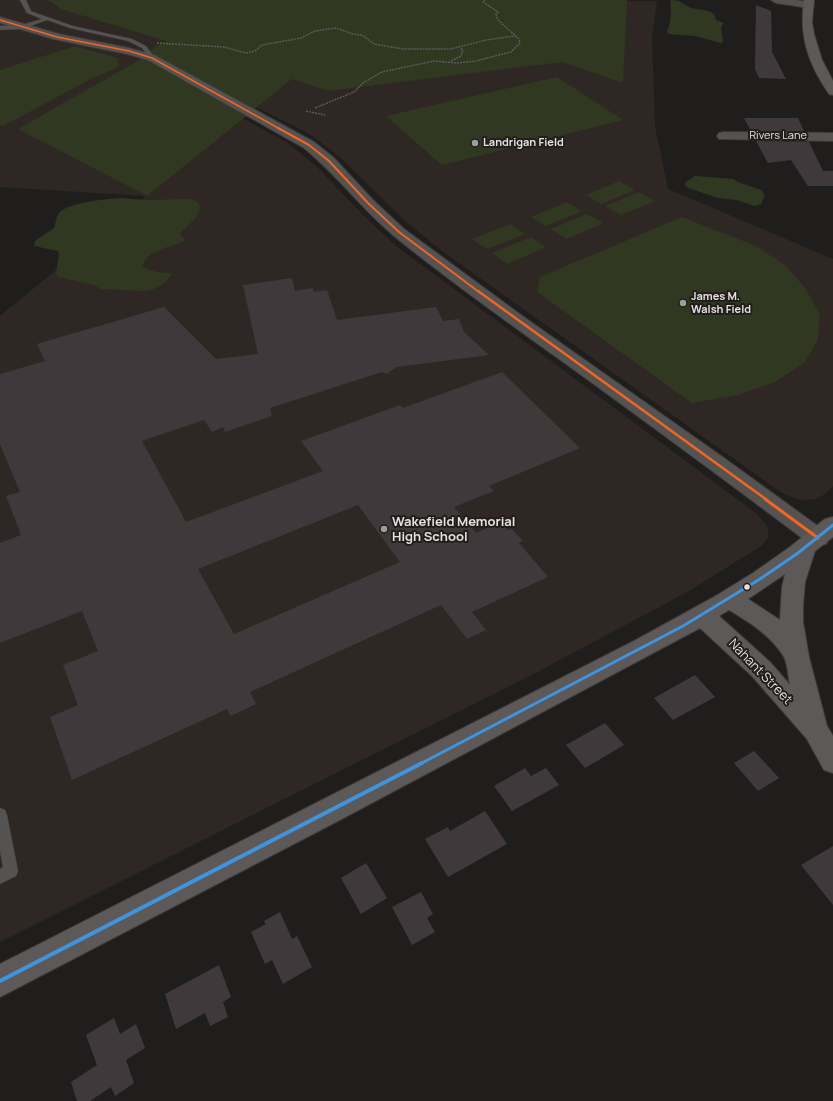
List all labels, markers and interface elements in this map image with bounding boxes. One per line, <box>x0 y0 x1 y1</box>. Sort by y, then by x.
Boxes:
street label: Rivers Lane <box>749 129 807 143</box>
place label: Landrigan Field <box>483 136 564 150</box>
marker: Landrigan Field <box>470 138 480 148</box>
place label: James M. Walsh Field <box>691 290 751 316</box>
marker: James M. Walsh Field <box>678 298 688 308</box>
place label: Wakefield Memorial High School <box>392 514 515 545</box>
marker: Wakefield Memorial High School <box>379 524 389 534</box>
unlabelled marker <box>742 582 752 592</box>
street label: Nahant Street <box>725 636 795 708</box>

